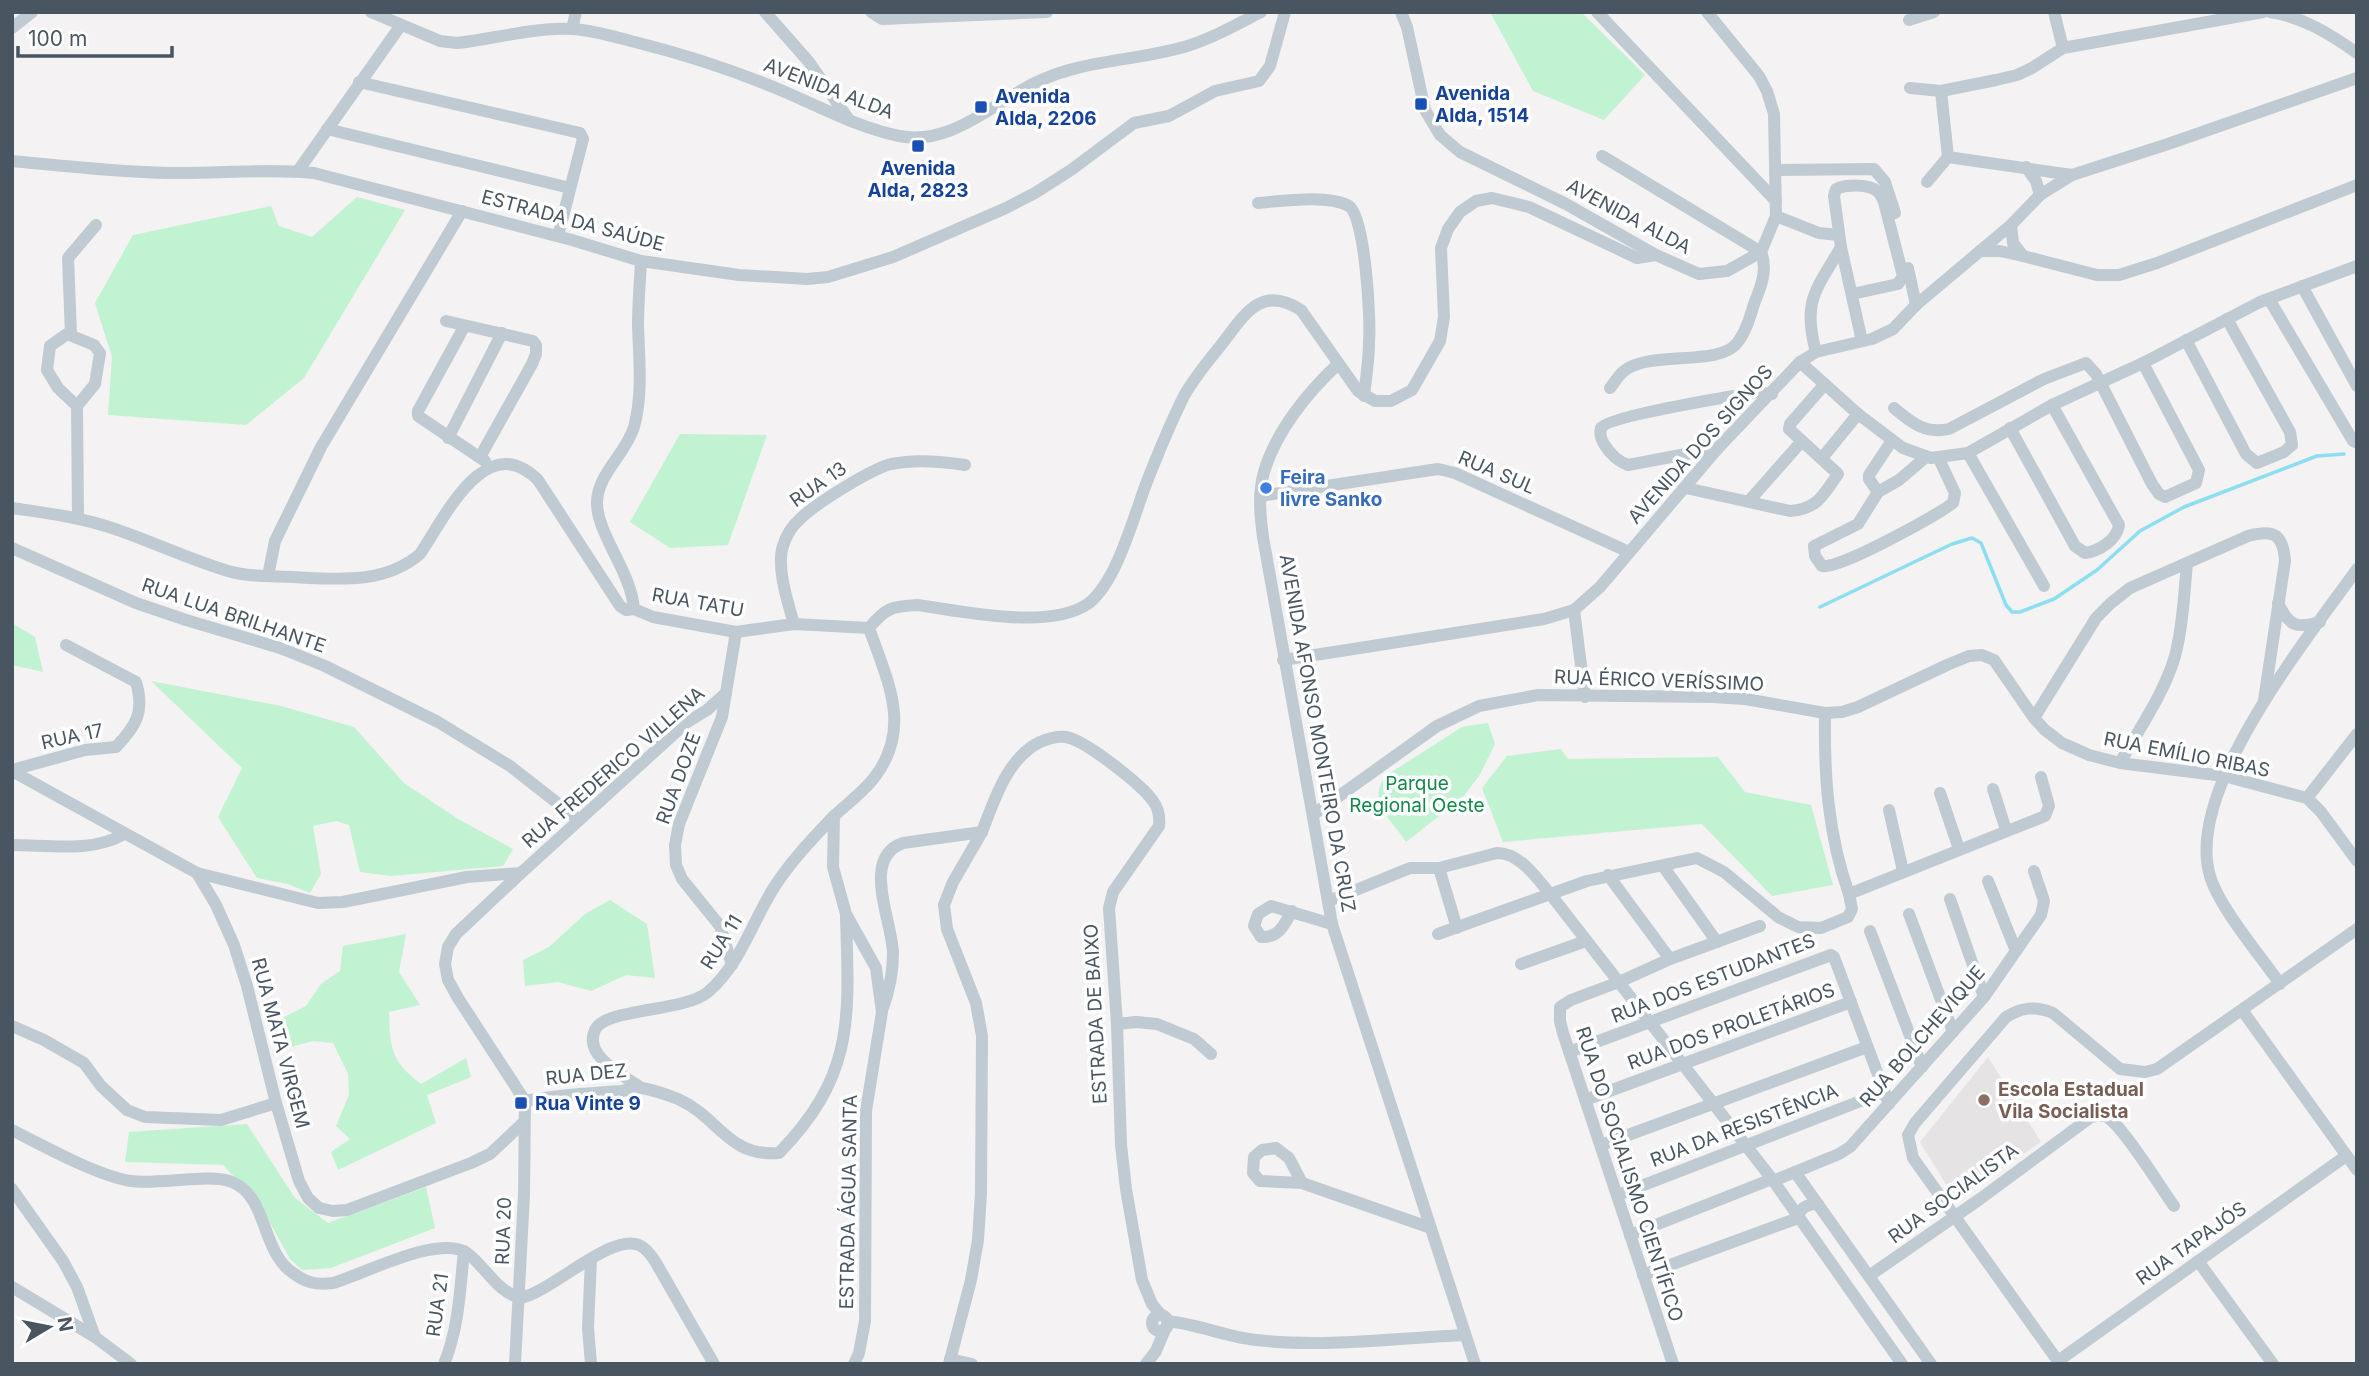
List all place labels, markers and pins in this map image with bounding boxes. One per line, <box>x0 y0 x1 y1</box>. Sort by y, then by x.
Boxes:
place label: Avenida Alda, 1514 <box>1435 82 1529 127</box>
place label: Avenida Alda, 2206 <box>995 85 1097 130</box>
marker: Avenida Alda, 1514 <box>1413 96 1429 112</box>
marker: Avenida Alda, 2206 <box>973 99 989 115</box>
marker: Avenida Alda, 2823 <box>910 138 926 154</box>
place label: Avenida Alda, 2823 <box>867 157 969 202</box>
place label: Feira livre Sanko <box>1280 466 1382 511</box>
marker: Feira livre Sanko <box>1258 480 1274 496</box>
place label: Escola Estadual Vila Socialista <box>1998 1078 2144 1123</box>
place label: Rua Vinte 9 <box>535 1092 641 1115</box>
marker: Escola Estadual Vila Socialista <box>1976 1092 1992 1108</box>
marker: Rua Vinte 9 <box>513 1095 529 1111</box>

